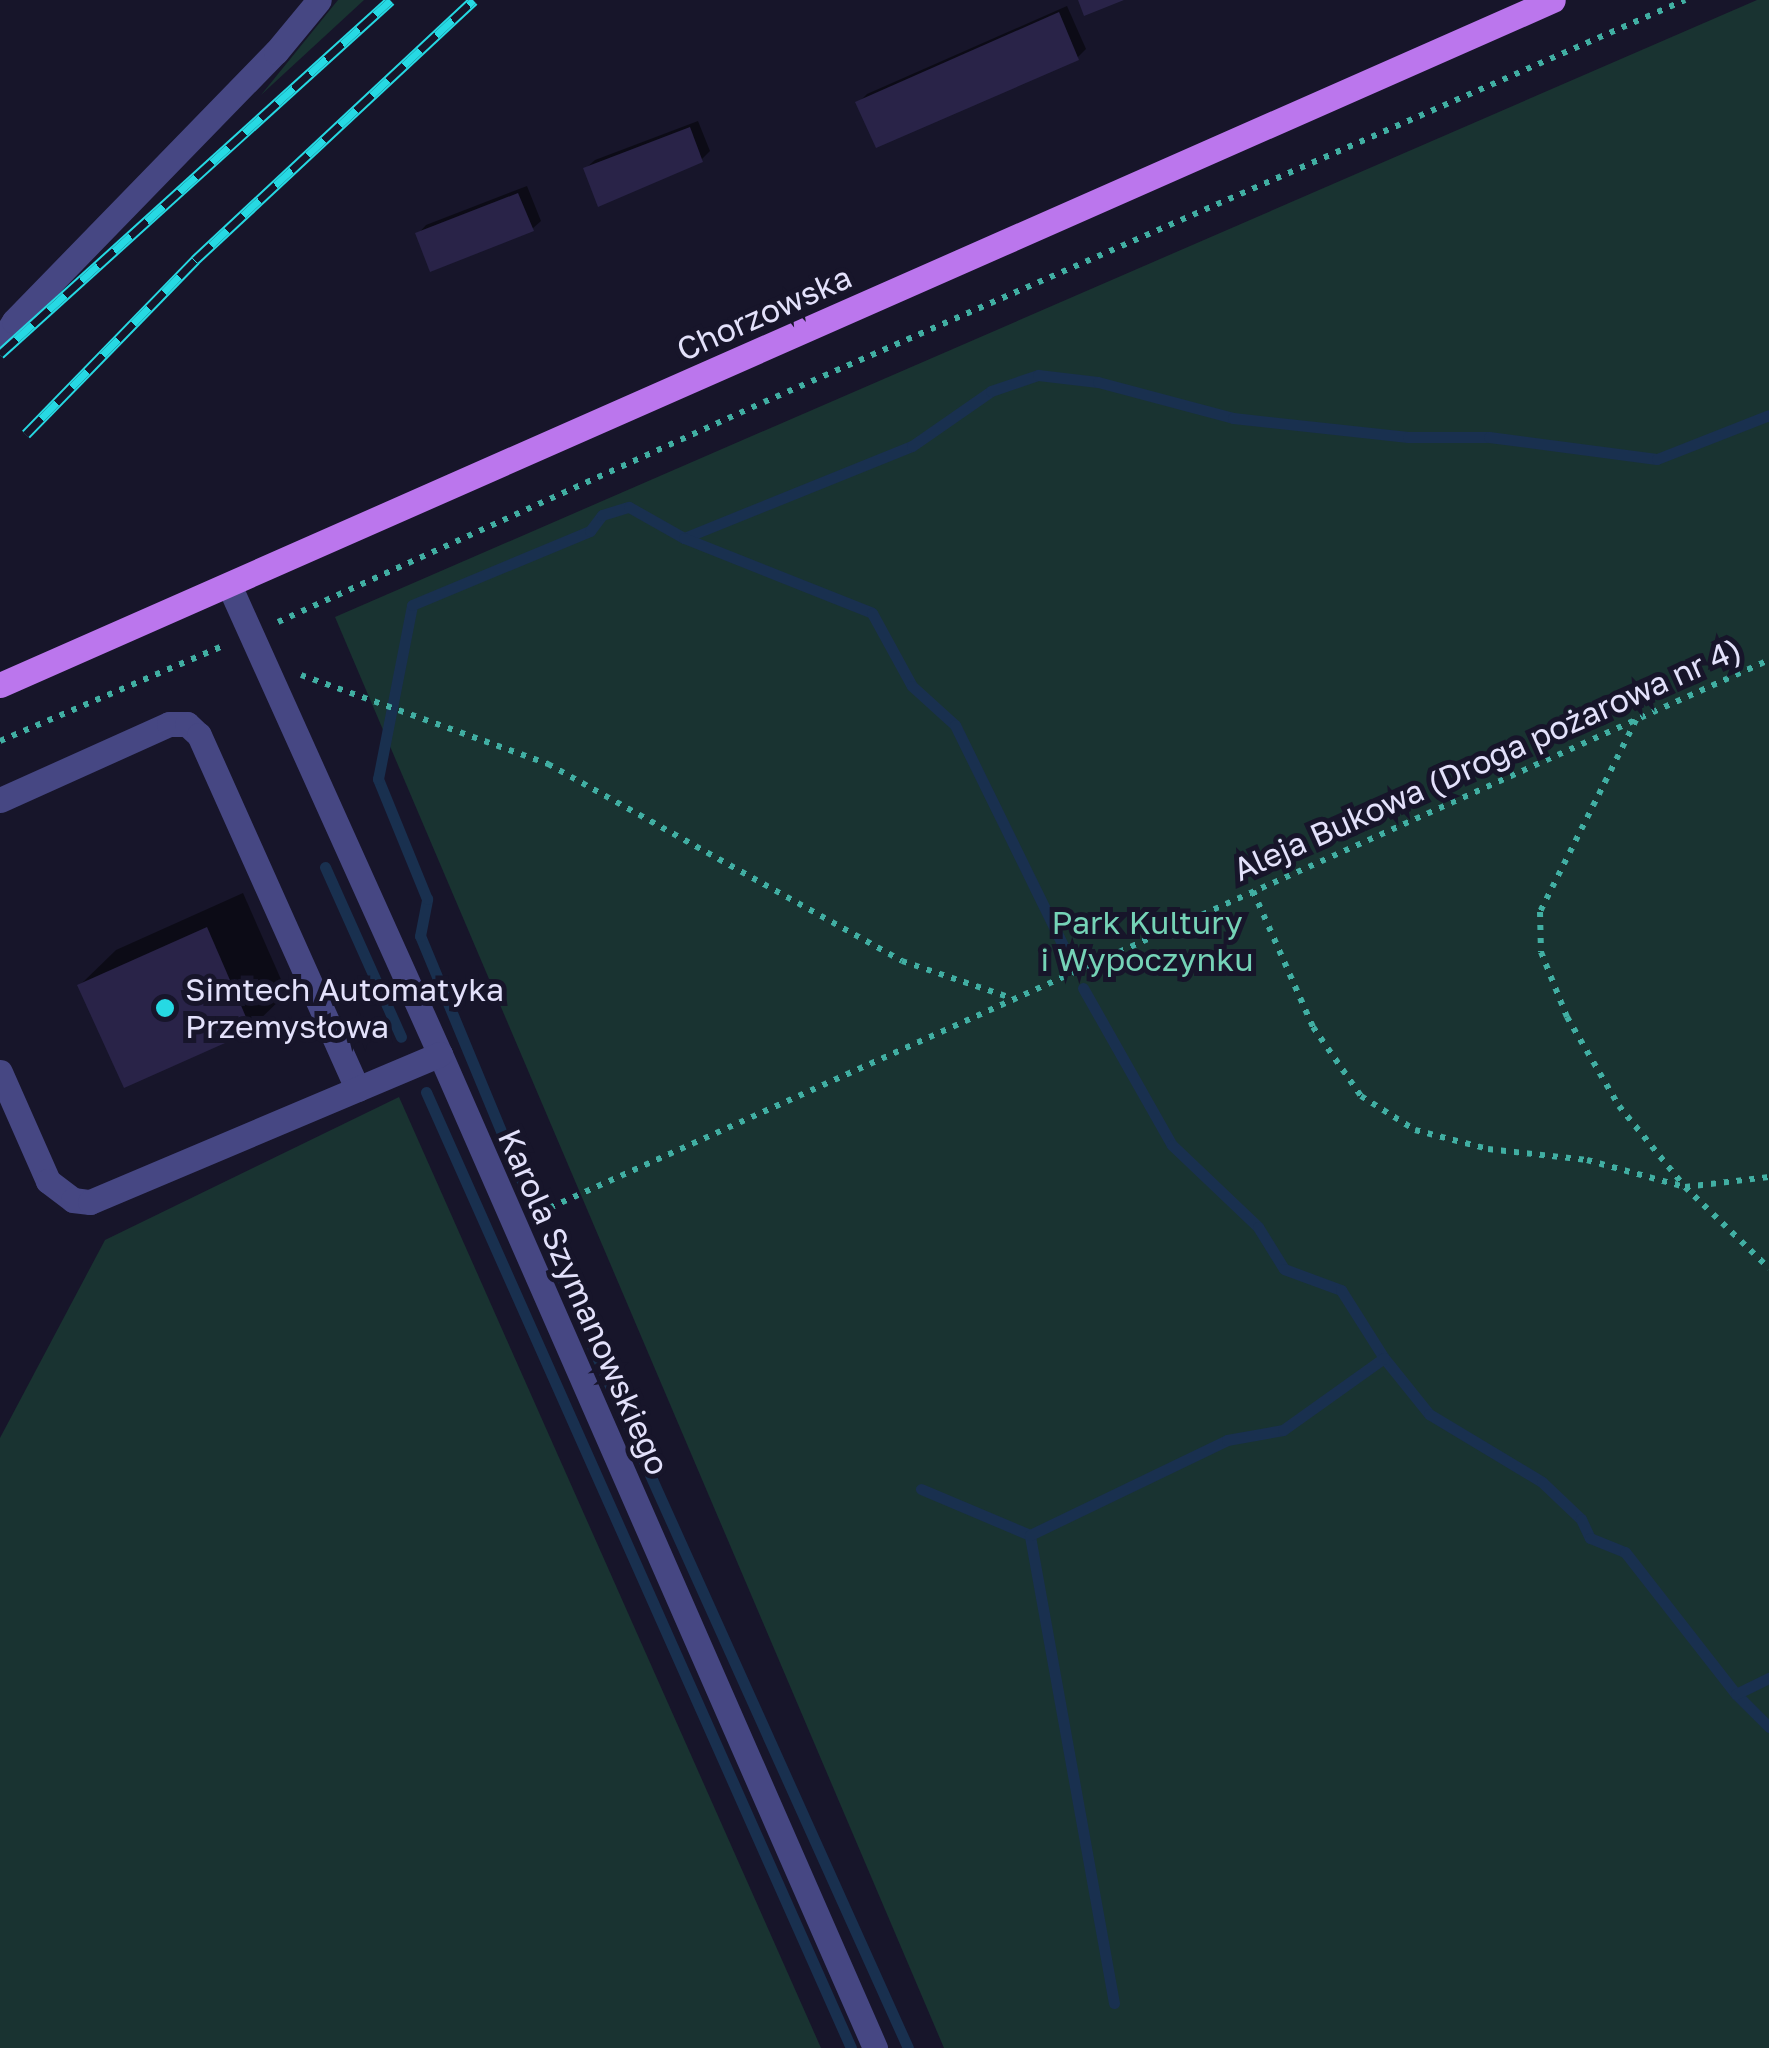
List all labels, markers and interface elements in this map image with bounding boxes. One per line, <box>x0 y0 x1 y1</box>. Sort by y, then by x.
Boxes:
street label: Chorzowska <box>671 257 857 369</box>
street label: Aleja Bukowa (Droga pożarowa nr 4) <box>1227 629 1747 889</box>
park label: Park Kultury i Wypoczynku <box>1040 904 1254 979</box>
place label: Simtech Automatyka Przemysłowa <box>185 971 504 1046</box>
marker: Simtech Automatyka Przemysłowa <box>154 997 176 1019</box>
street label: Karola Szymanowskiego <box>490 1123 678 1481</box>

